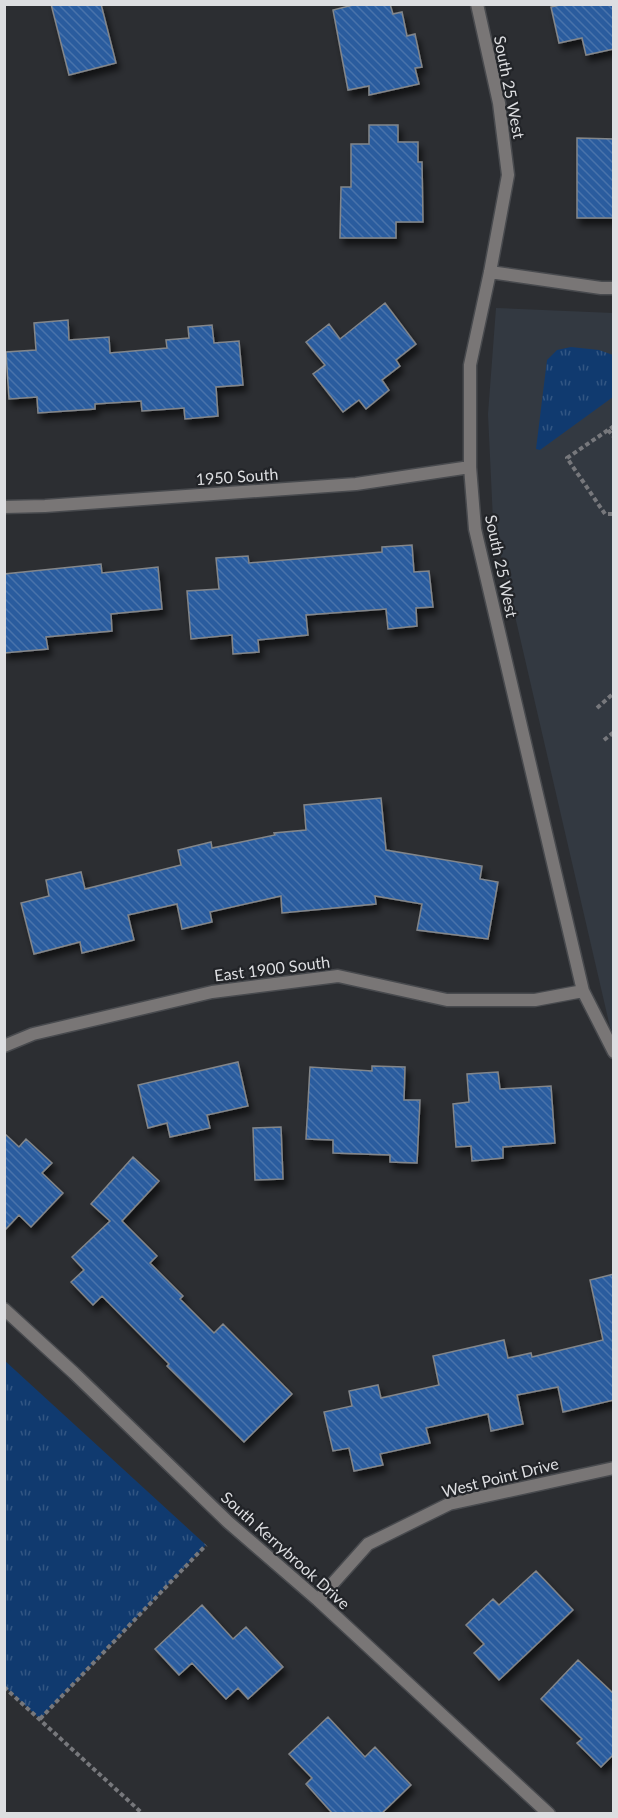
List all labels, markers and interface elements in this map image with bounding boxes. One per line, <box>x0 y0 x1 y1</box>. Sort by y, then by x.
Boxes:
street label: South 25 West <box>491 34 529 140</box>
street label: 1950 South <box>195 464 279 488</box>
street label: South 25 West <box>482 513 522 619</box>
street label: East 1900 South <box>213 951 331 985</box>
street label: West Point Drive <box>440 1453 560 1501</box>
street label: South Kerrybrook Drive <box>218 1487 354 1613</box>

